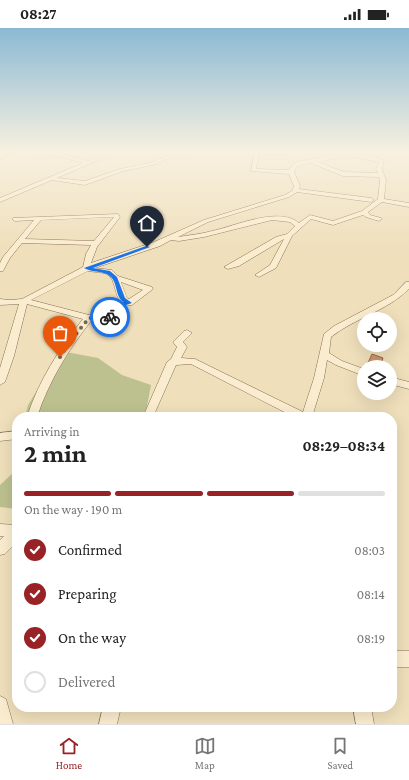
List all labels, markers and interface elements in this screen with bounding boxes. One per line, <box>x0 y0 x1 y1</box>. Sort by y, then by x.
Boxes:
text: 08:27 <box>20 6 57 22</box>
pin <box>130 206 164 247</box>
icon: home <box>136 212 158 234</box>
courier <box>90 297 130 337</box>
icon: bike <box>99 306 121 328</box>
map controls <box>357 312 397 400</box>
button: locate <box>357 312 397 352</box>
pin <box>43 316 77 357</box>
icon: bag <box>49 322 71 344</box>
button: layers <box>357 360 397 400</box>
text: Arriving in <box>24 424 80 439</box>
text: 08:29–08:34 <box>302 438 385 454</box>
text: 2 min <box>24 439 87 468</box>
text: On the way · 190 m <box>24 502 122 517</box>
icon: check <box>24 539 46 561</box>
text: Confirmed <box>58 542 122 558</box>
text: 08:03 <box>354 543 385 558</box>
icon: check <box>24 583 46 605</box>
text: Preparing <box>58 586 117 602</box>
text: 08:14 <box>357 587 385 602</box>
icon: check <box>24 627 46 649</box>
text: On the way <box>58 630 126 646</box>
text: 08:19 <box>357 631 385 646</box>
text: Delivered <box>58 674 115 690</box>
tab: Home <box>56 735 82 771</box>
tab: Map <box>194 735 216 771</box>
tab: Saved <box>327 735 353 771</box>

